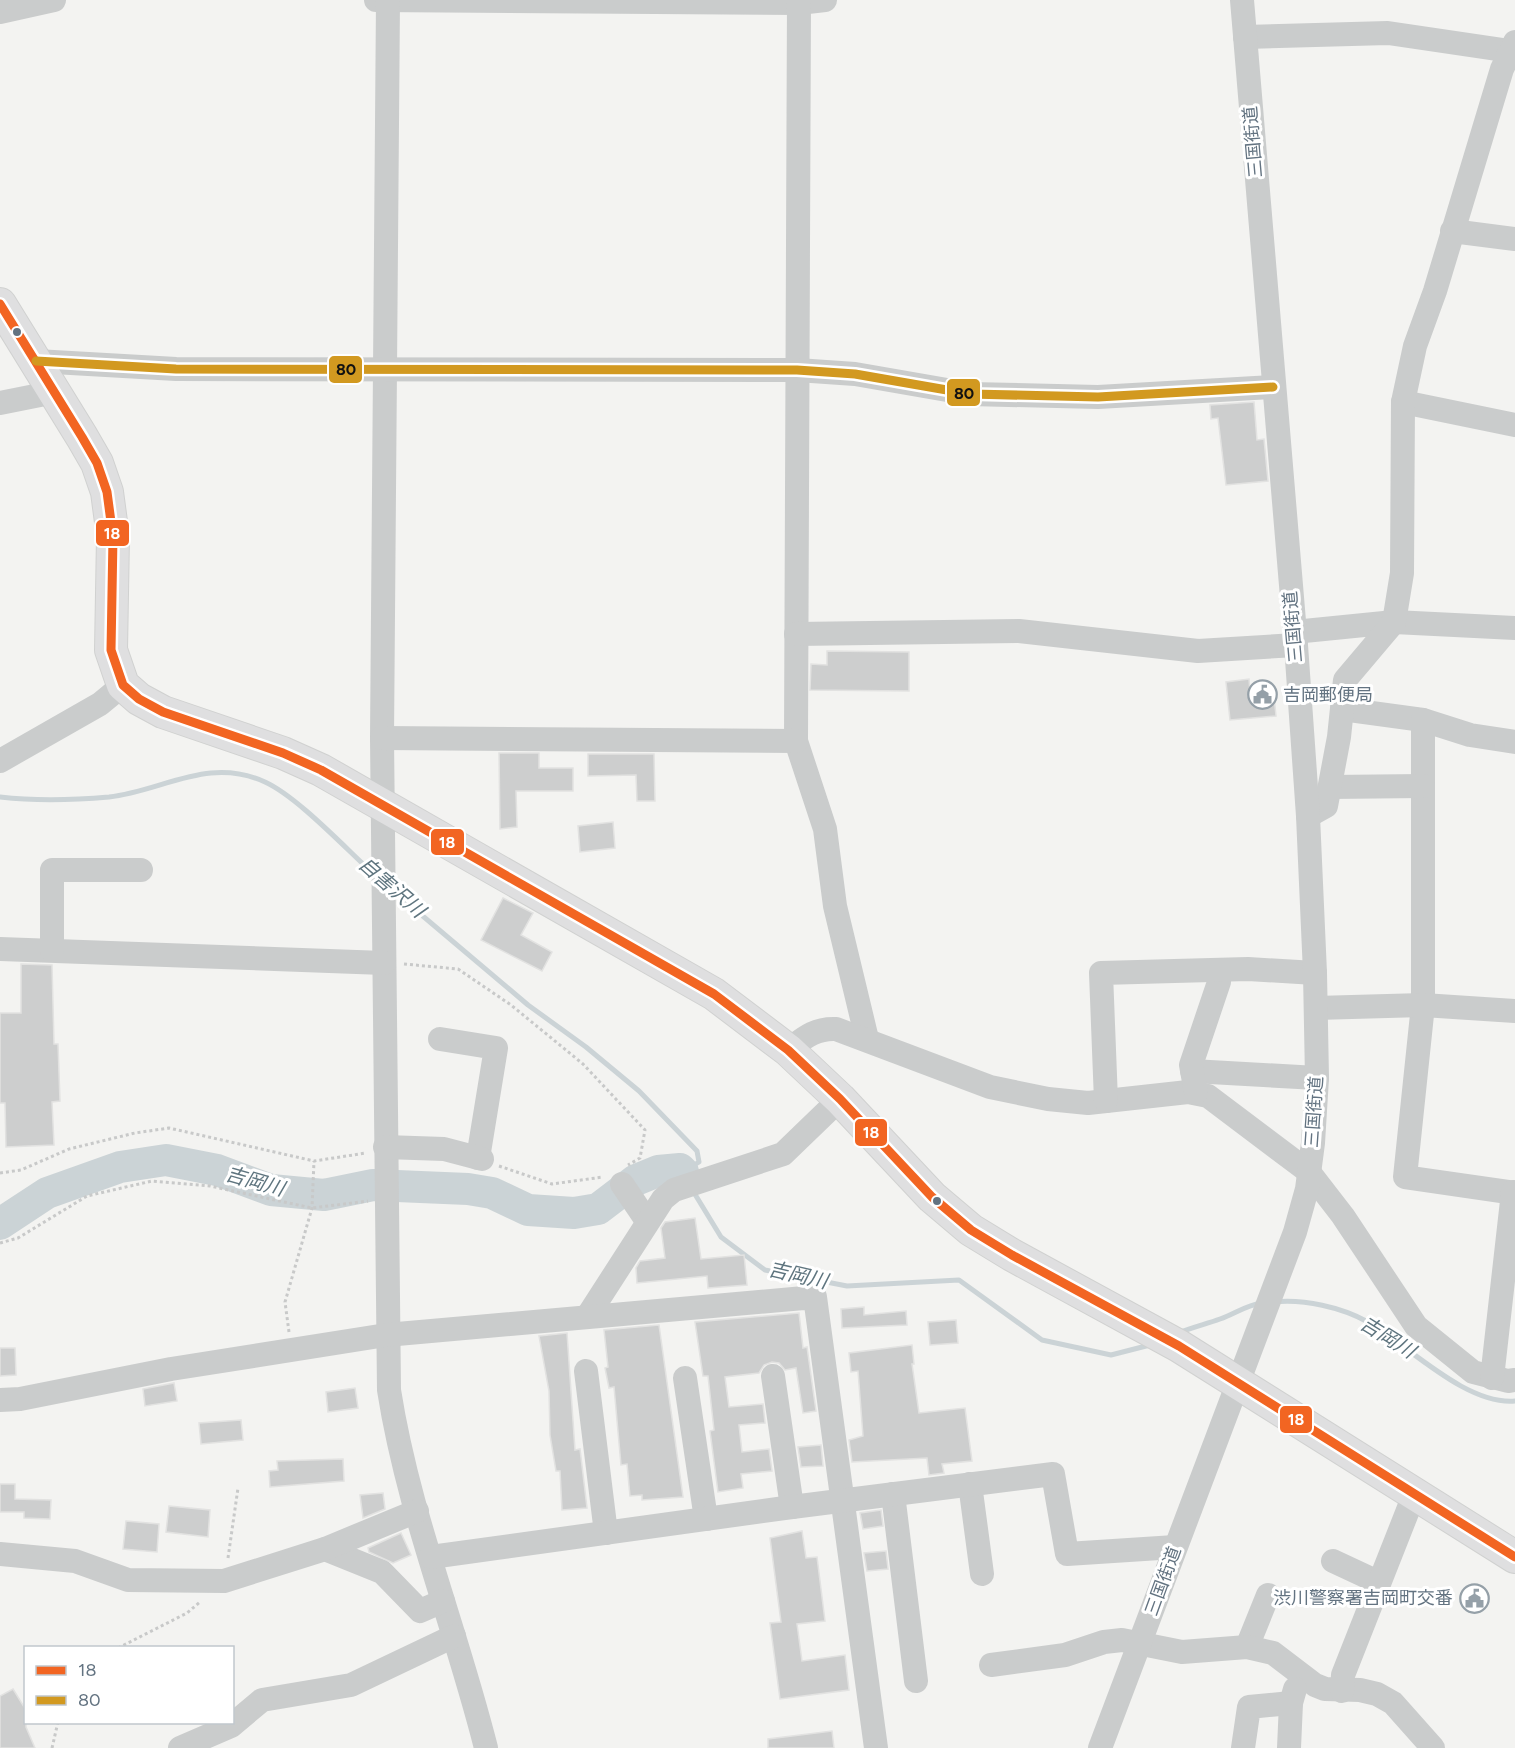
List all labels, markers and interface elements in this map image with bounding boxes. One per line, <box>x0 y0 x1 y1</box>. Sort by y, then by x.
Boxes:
street label: 三国街道 <box>1239 105 1267 179</box>
unlabelled marker <box>11 326 23 338</box>
line badge: 80 <box>328 355 363 384</box>
text: 80 <box>336 360 356 379</box>
line badge: 80 <box>946 378 981 407</box>
text: 80 <box>954 384 974 403</box>
line badge: 18 <box>95 519 130 547</box>
text: 18 <box>104 524 120 543</box>
street label: 三国街道 <box>1279 590 1307 664</box>
public building icon: 吉岡郵便局 <box>1246 679 1278 711</box>
place label: 吉岡郵便局 <box>1283 684 1373 706</box>
line badge: 18 <box>430 828 465 856</box>
text: 18 <box>439 833 455 852</box>
water label: 自害沢川 <box>354 852 432 924</box>
street label: 三国街道 <box>1301 1075 1327 1149</box>
line badge: 18 <box>854 1118 888 1147</box>
text: 18 <box>863 1123 879 1142</box>
water label: 吉岡川 <box>223 1161 289 1201</box>
unlabelled marker <box>931 1195 943 1207</box>
water label: 吉岡川 <box>766 1257 832 1294</box>
water label: 吉岡川 <box>1356 1311 1421 1364</box>
line badge: 18 <box>1279 1405 1313 1434</box>
text: 18 <box>1288 1410 1304 1429</box>
street label: 三国街道 <box>1140 1543 1186 1619</box>
public building icon: 渋川警察署吉岡町交番 <box>1458 1582 1490 1614</box>
place label: 渋川警察署吉岡町交番 <box>1273 1587 1453 1609</box>
legend <box>24 1646 234 1724</box>
text: 18 <box>78 1659 97 1681</box>
text: 80 <box>78 1689 101 1711</box>

